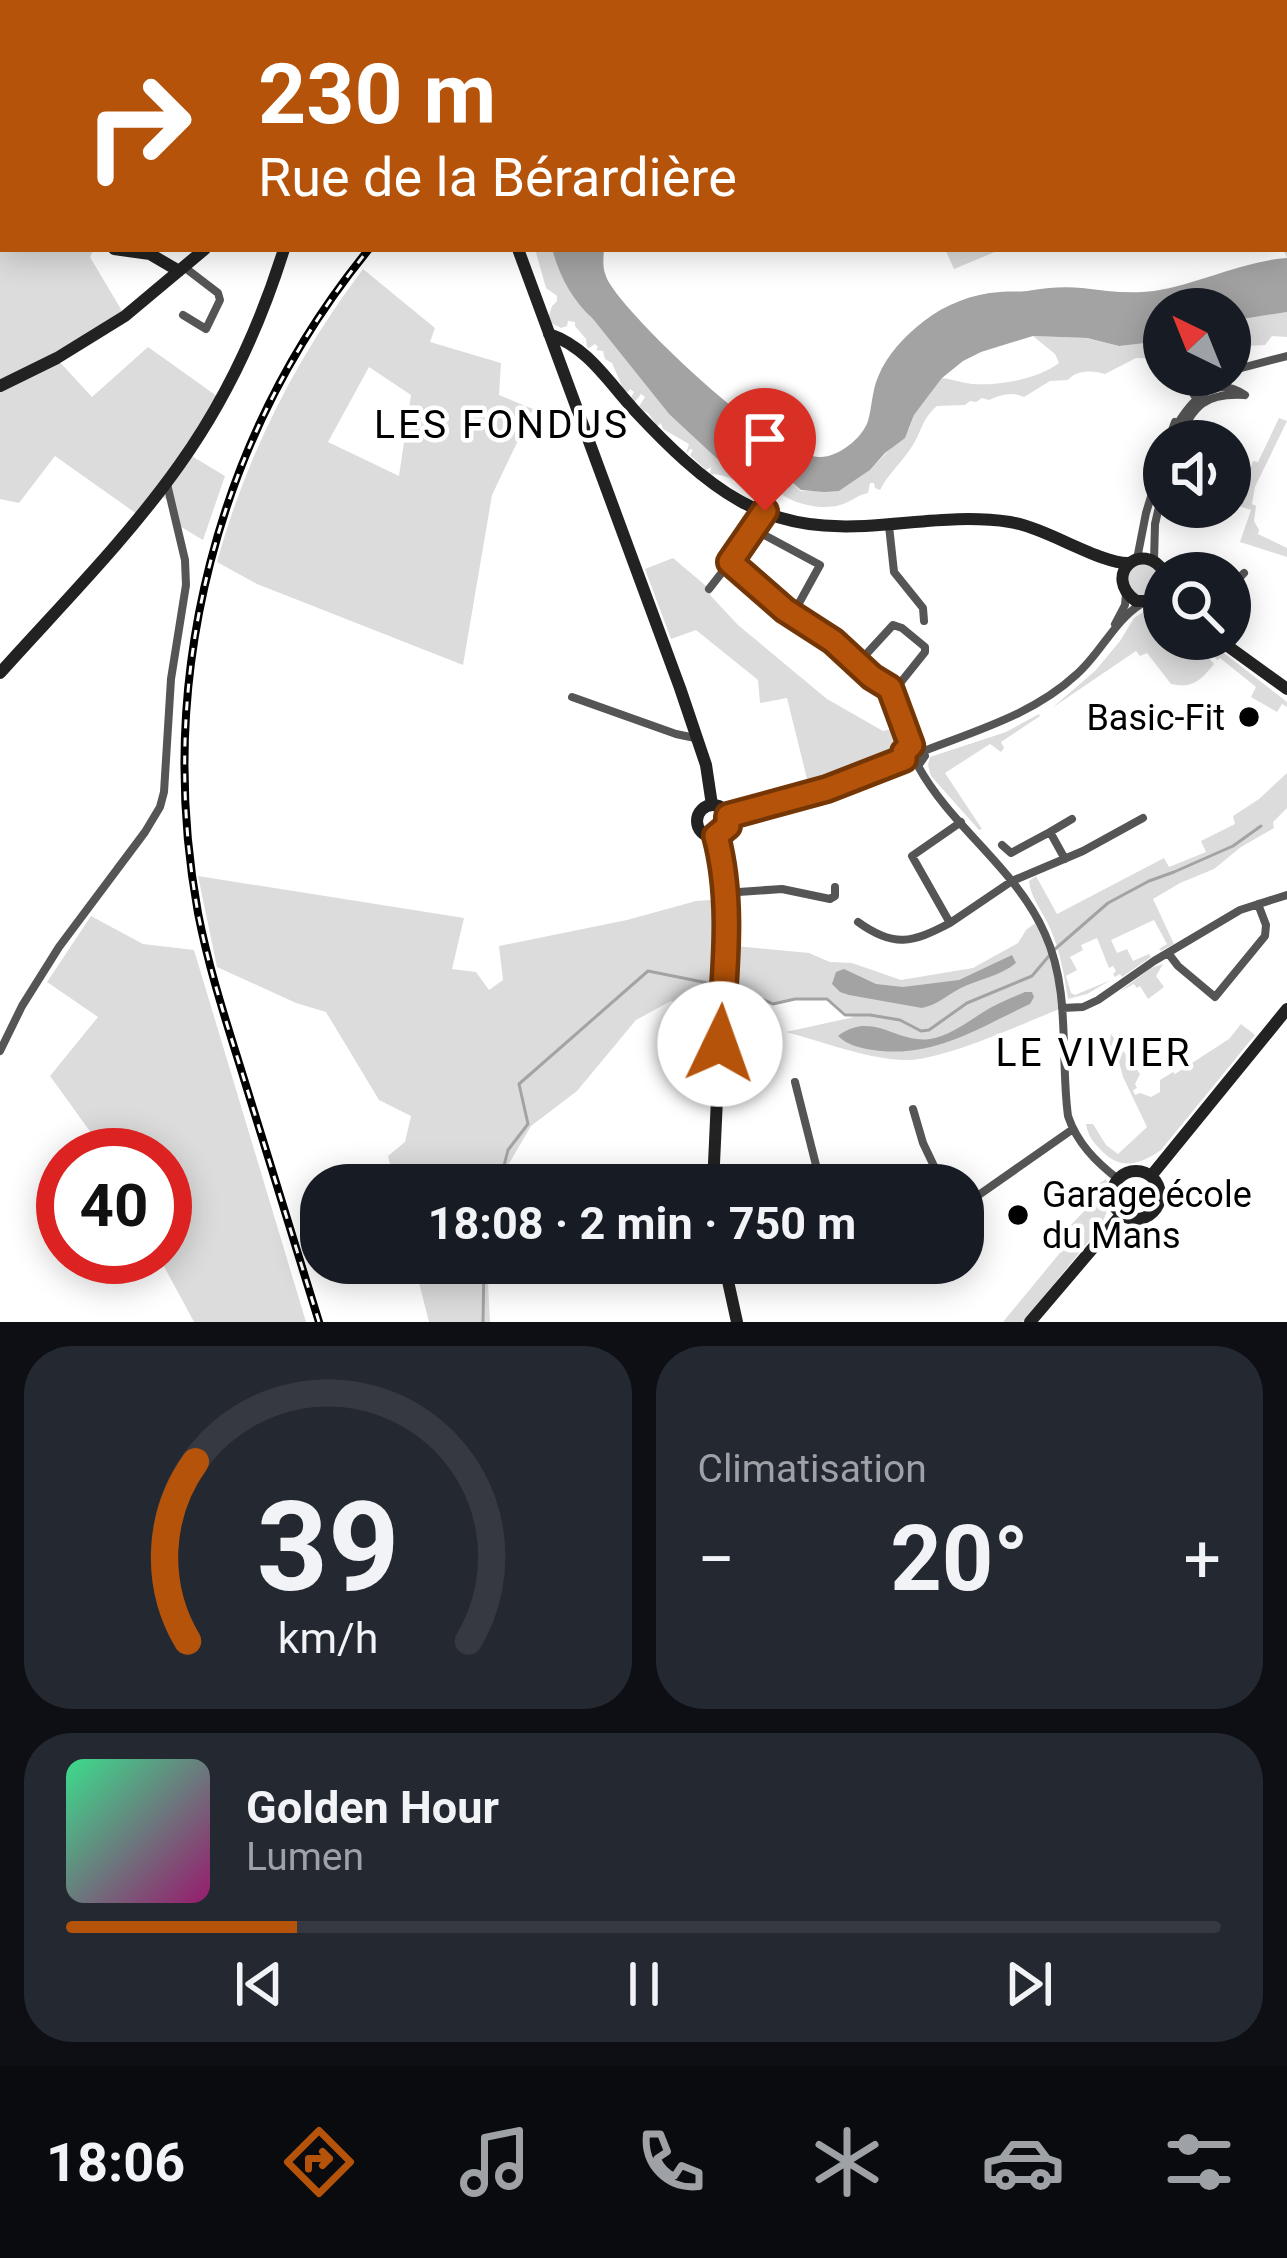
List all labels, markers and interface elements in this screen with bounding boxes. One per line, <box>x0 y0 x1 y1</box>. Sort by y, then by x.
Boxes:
text: 230 m <box>258 45 496 144</box>
icon: right <box>60 48 216 204</box>
text: Rue de la Bérardière <box>258 146 737 209</box>
north arrow <box>1143 288 1251 396</box>
map controls <box>1143 288 1251 660</box>
pin <box>714 388 816 511</box>
district label: LES FONDUS <box>374 402 630 448</box>
icon: arrive <box>732 406 798 472</box>
button: sound <box>1143 420 1251 528</box>
button: search <box>1143 552 1251 660</box>
place label: Basic-Fit <box>1086 697 1225 739</box>
marker: Basic-Fit <box>1236 704 1262 730</box>
position arrow <box>657 981 783 1107</box>
district label: LE VIVIER <box>996 1030 1192 1076</box>
speed limit sign: 40 <box>36 1128 192 1284</box>
place label: Garage école du Mans <box>1042 1174 1252 1257</box>
text: 18:08 · 2 min · 750 m <box>428 1197 856 1250</box>
marker: Garage école du Mans <box>1005 1202 1031 1228</box>
text: Climatisation <box>698 1446 927 1492</box>
text: 39 <box>256 1474 399 1620</box>
text: 20° <box>890 1507 1029 1612</box>
text: − <box>698 1521 735 1598</box>
text: + <box>1184 1521 1221 1598</box>
text: km/h <box>277 1612 378 1662</box>
text: Golden Hour <box>246 1781 499 1834</box>
text: Lumen <box>246 1834 364 1880</box>
icon: previous <box>226 1951 292 2017</box>
icon: pause <box>611 1951 677 2017</box>
icon: next <box>996 1951 1062 2017</box>
icon: directions <box>277 2120 361 2204</box>
icon: music <box>453 2120 537 2204</box>
icon: phone <box>629 2120 713 2204</box>
icon: climate <box>805 2120 889 2204</box>
icon: car <box>981 2120 1065 2204</box>
icon: filters <box>1157 2120 1241 2204</box>
text: 18:06 <box>46 2131 185 2194</box>

